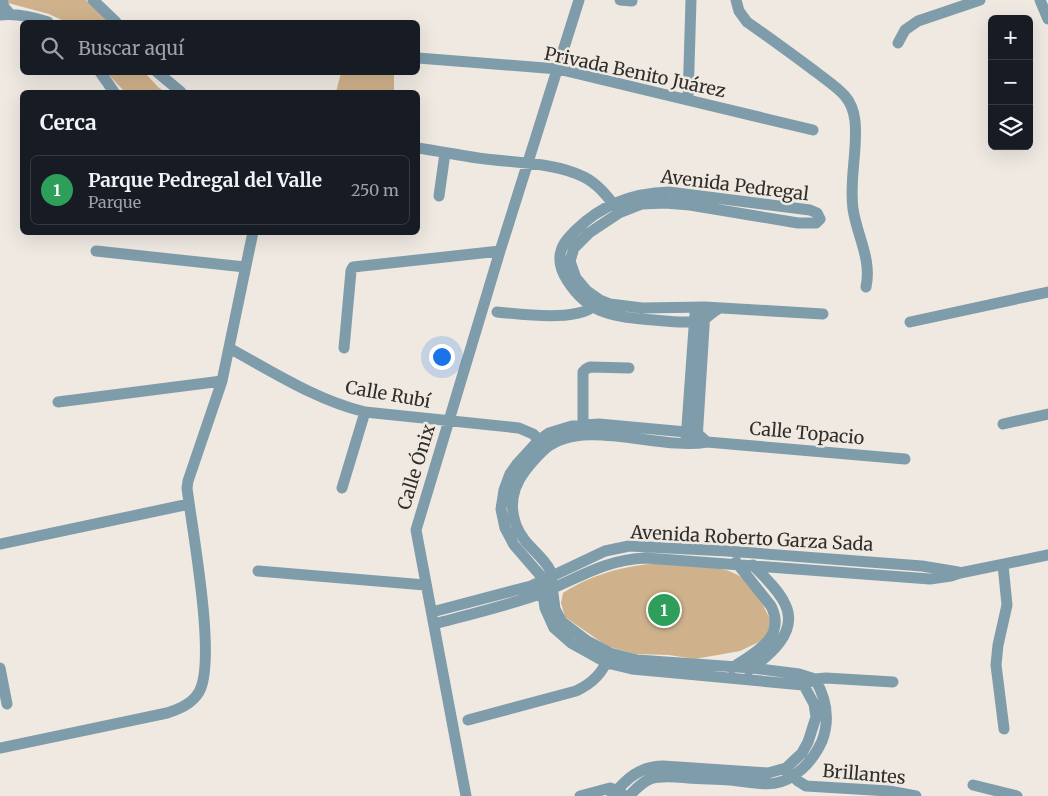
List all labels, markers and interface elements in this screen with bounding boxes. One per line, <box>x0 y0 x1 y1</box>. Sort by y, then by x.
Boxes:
map controls <box>988 15 1033 150</box>
button: + <box>988 15 1033 60</box>
search box <box>20 20 420 75</box>
icon: search <box>38 34 66 62</box>
text: Buscar aquí <box>78 36 184 60</box>
street label: Privada Benito Juárez <box>542 42 728 102</box>
button: − <box>988 60 1033 105</box>
button: layers <box>988 105 1033 150</box>
text: Cerca <box>40 109 97 136</box>
street label: Avenida Pedregal <box>659 164 811 206</box>
text: Parque Pedregal del Valle <box>88 168 322 192</box>
text: 1 <box>53 180 61 200</box>
text: 250 m <box>351 180 399 200</box>
text: Parque <box>88 192 141 212</box>
your location <box>429 344 455 370</box>
street label: Calle Rubí <box>344 375 434 413</box>
street label: Calle Topacio <box>749 417 865 449</box>
street label: Calle Ónix <box>392 421 440 512</box>
street label: Avenida Roberto Garza Sada <box>629 520 874 556</box>
pin: 1 <box>648 591 680 629</box>
street label: Brillantes <box>821 759 907 789</box>

